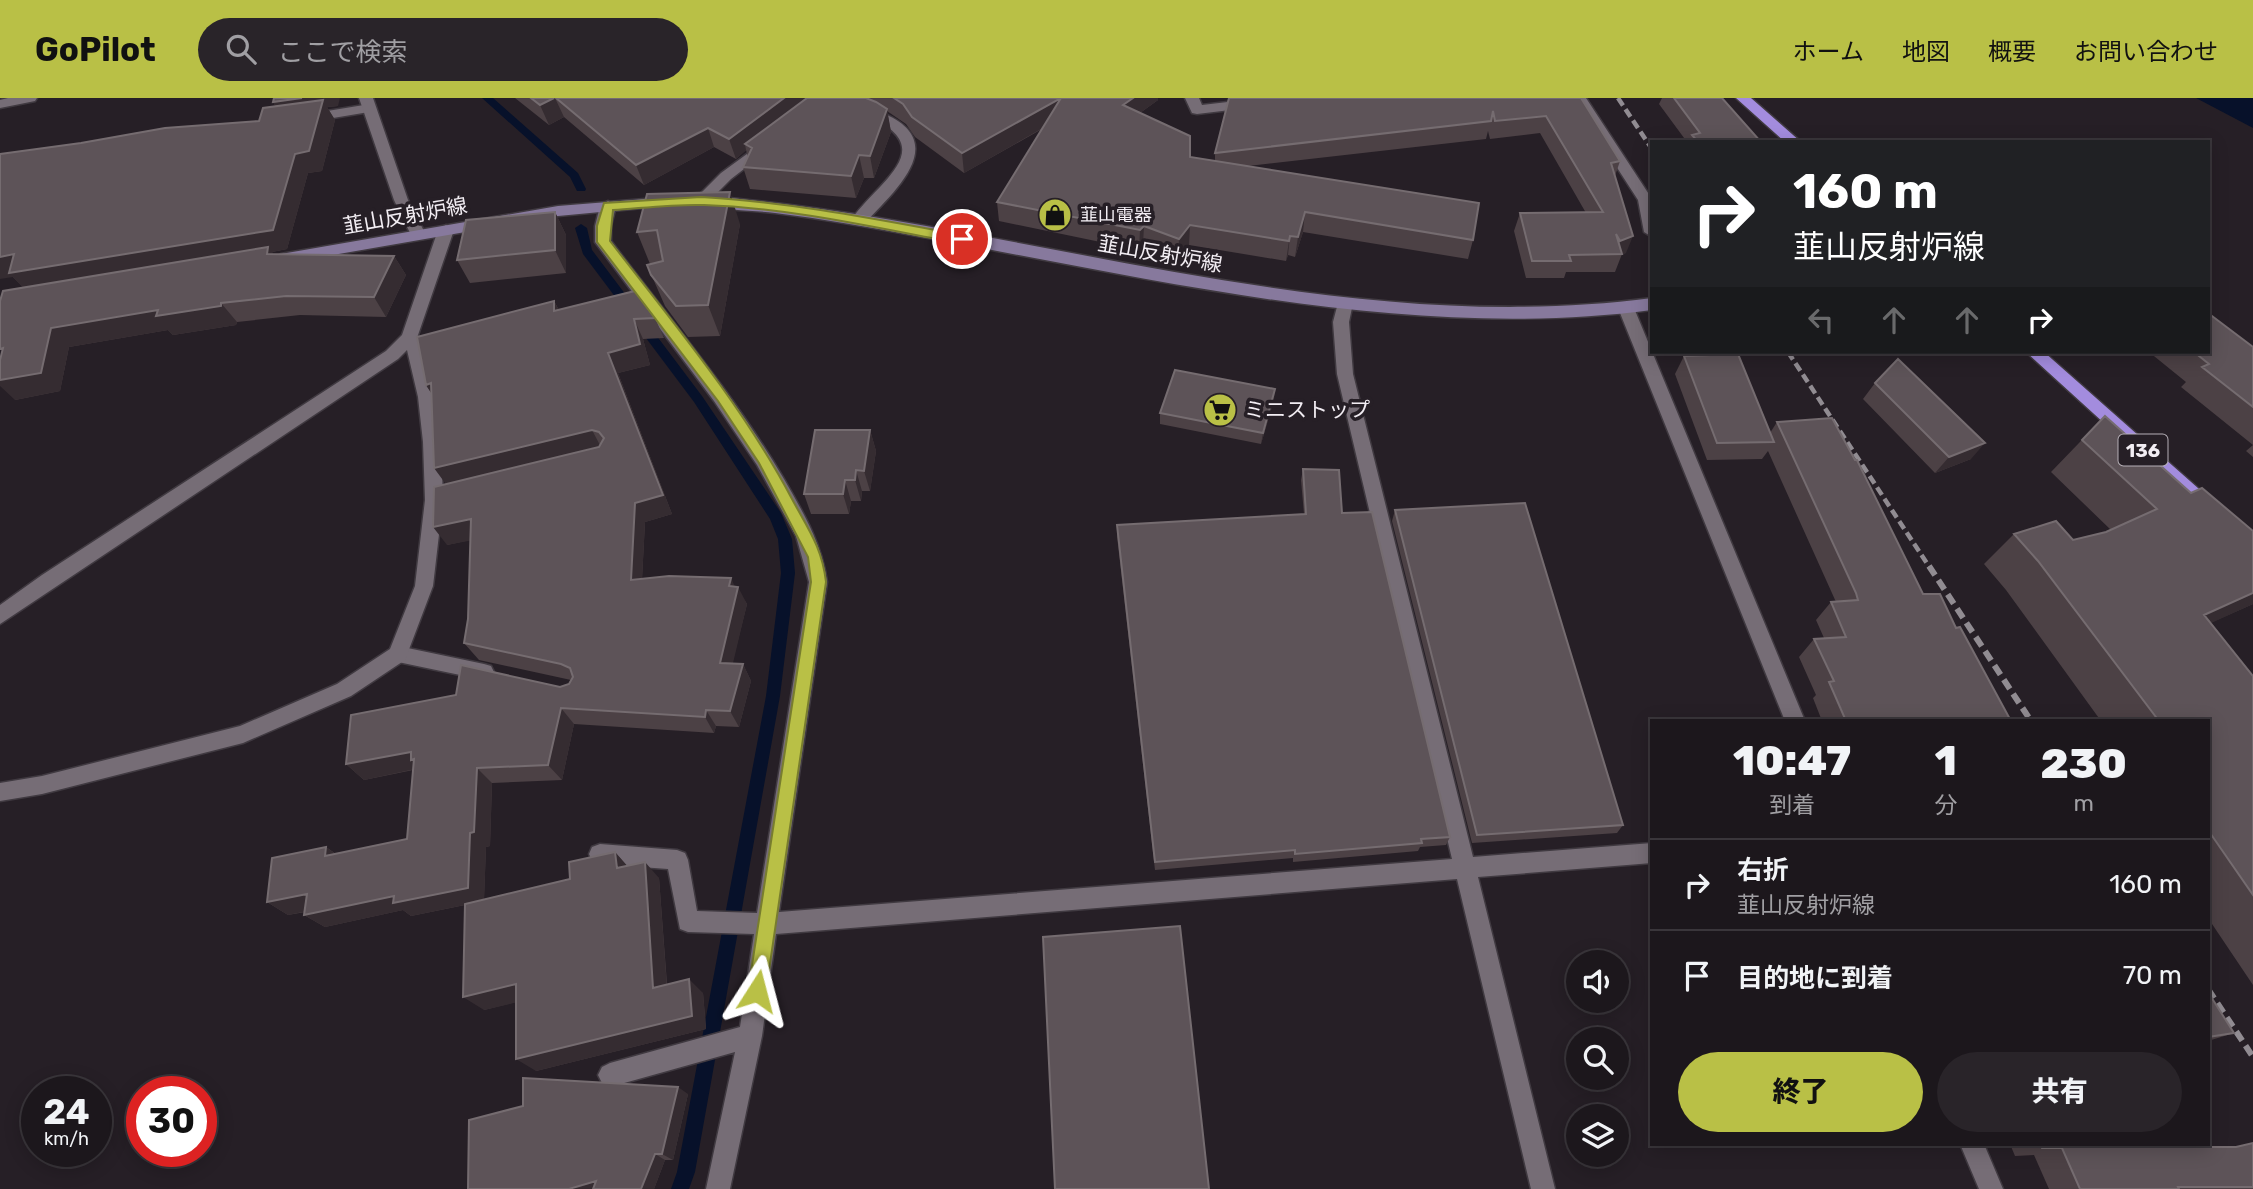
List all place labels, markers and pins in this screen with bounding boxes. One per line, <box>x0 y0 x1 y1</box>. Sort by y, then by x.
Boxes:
shop icon: 韮山電器 <box>1036 196 1074 234</box>
place label: 韮山電器 <box>1080 204 1152 226</box>
pin <box>932 209 992 269</box>
supermarket icon: ミニストップ <box>1201 391 1239 429</box>
place label: ミニストップ <box>1244 397 1370 422</box>

